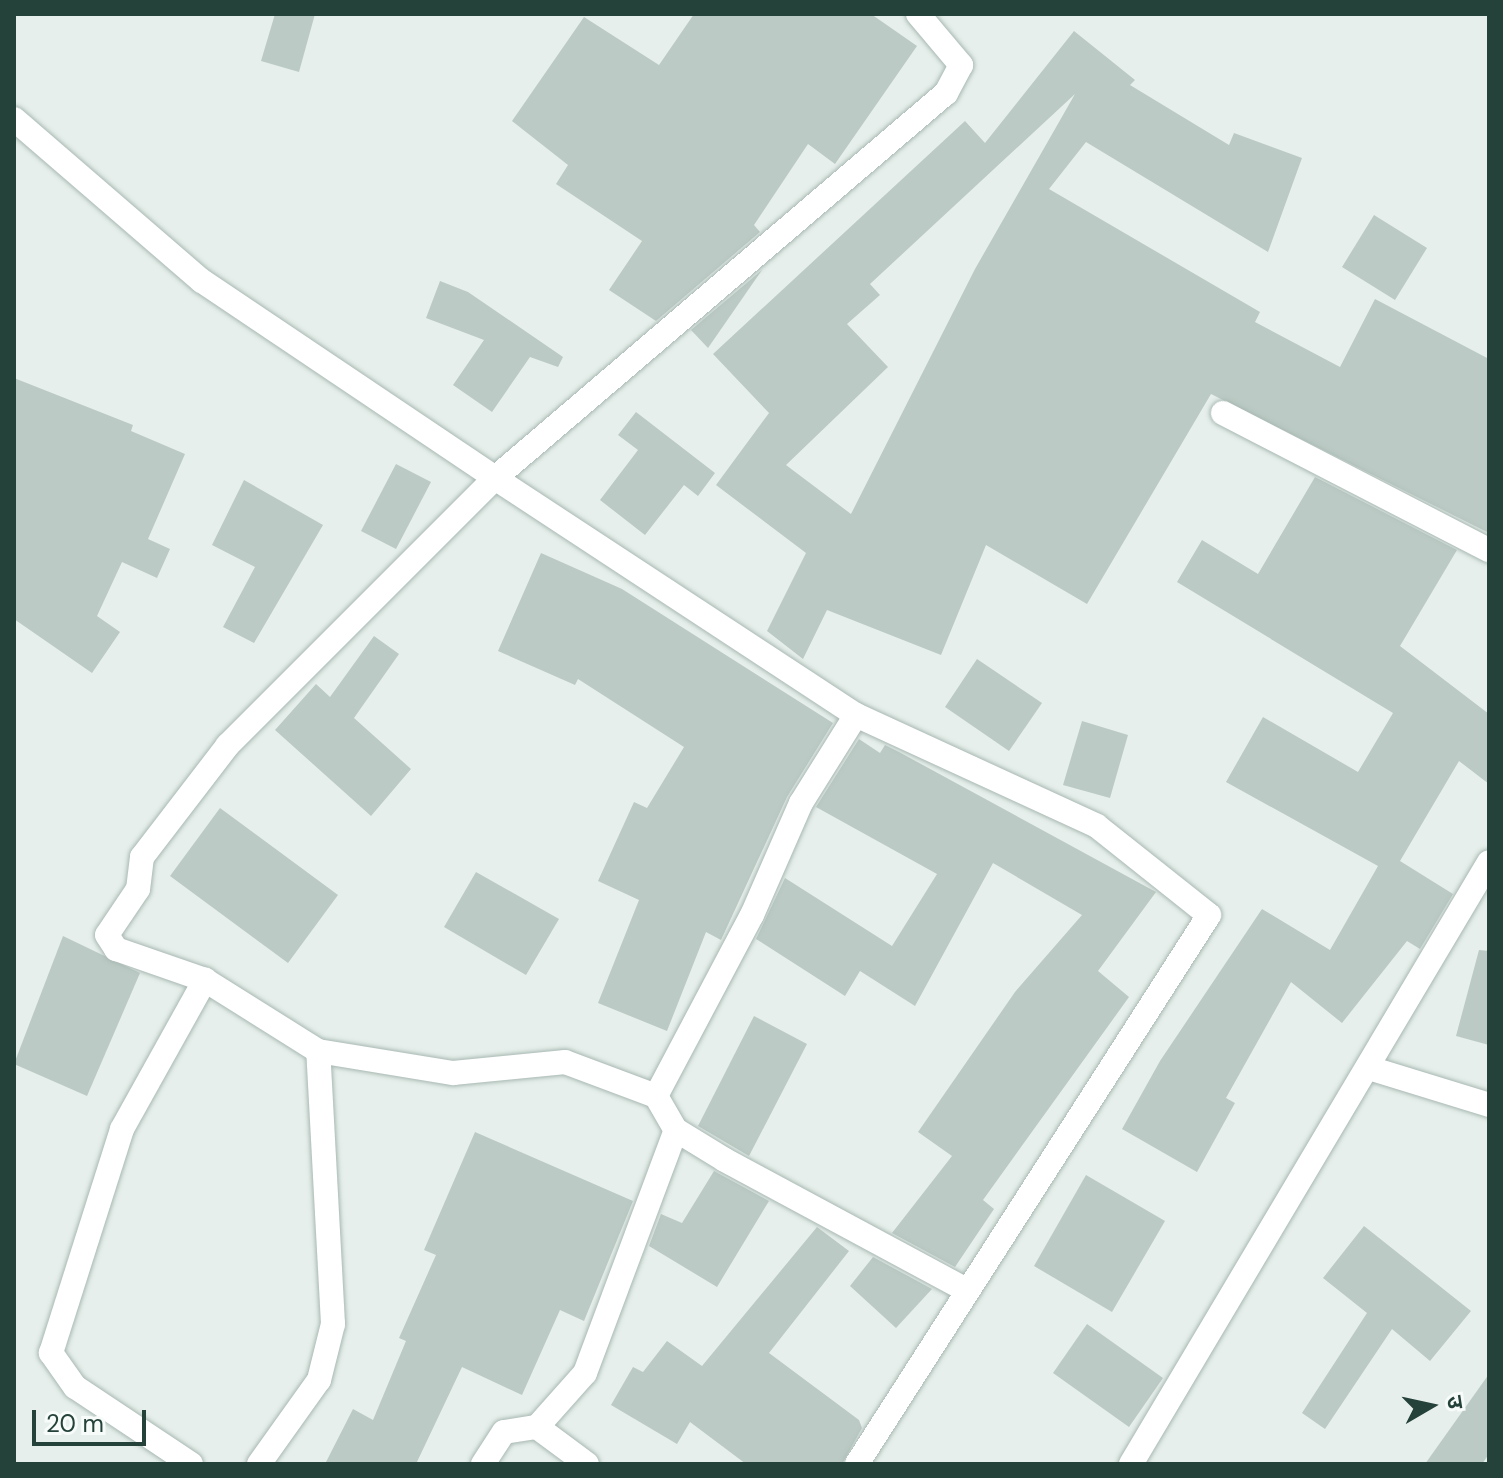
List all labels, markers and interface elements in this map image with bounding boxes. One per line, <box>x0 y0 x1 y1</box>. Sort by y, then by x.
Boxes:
north arrow <box>1391 1366 1471 1446</box>
scale bar <box>36 1394 150 1444</box>
text: उ <box>1440 1394 1471 1411</box>
text: 20 m <box>46 1408 104 1439</box>

